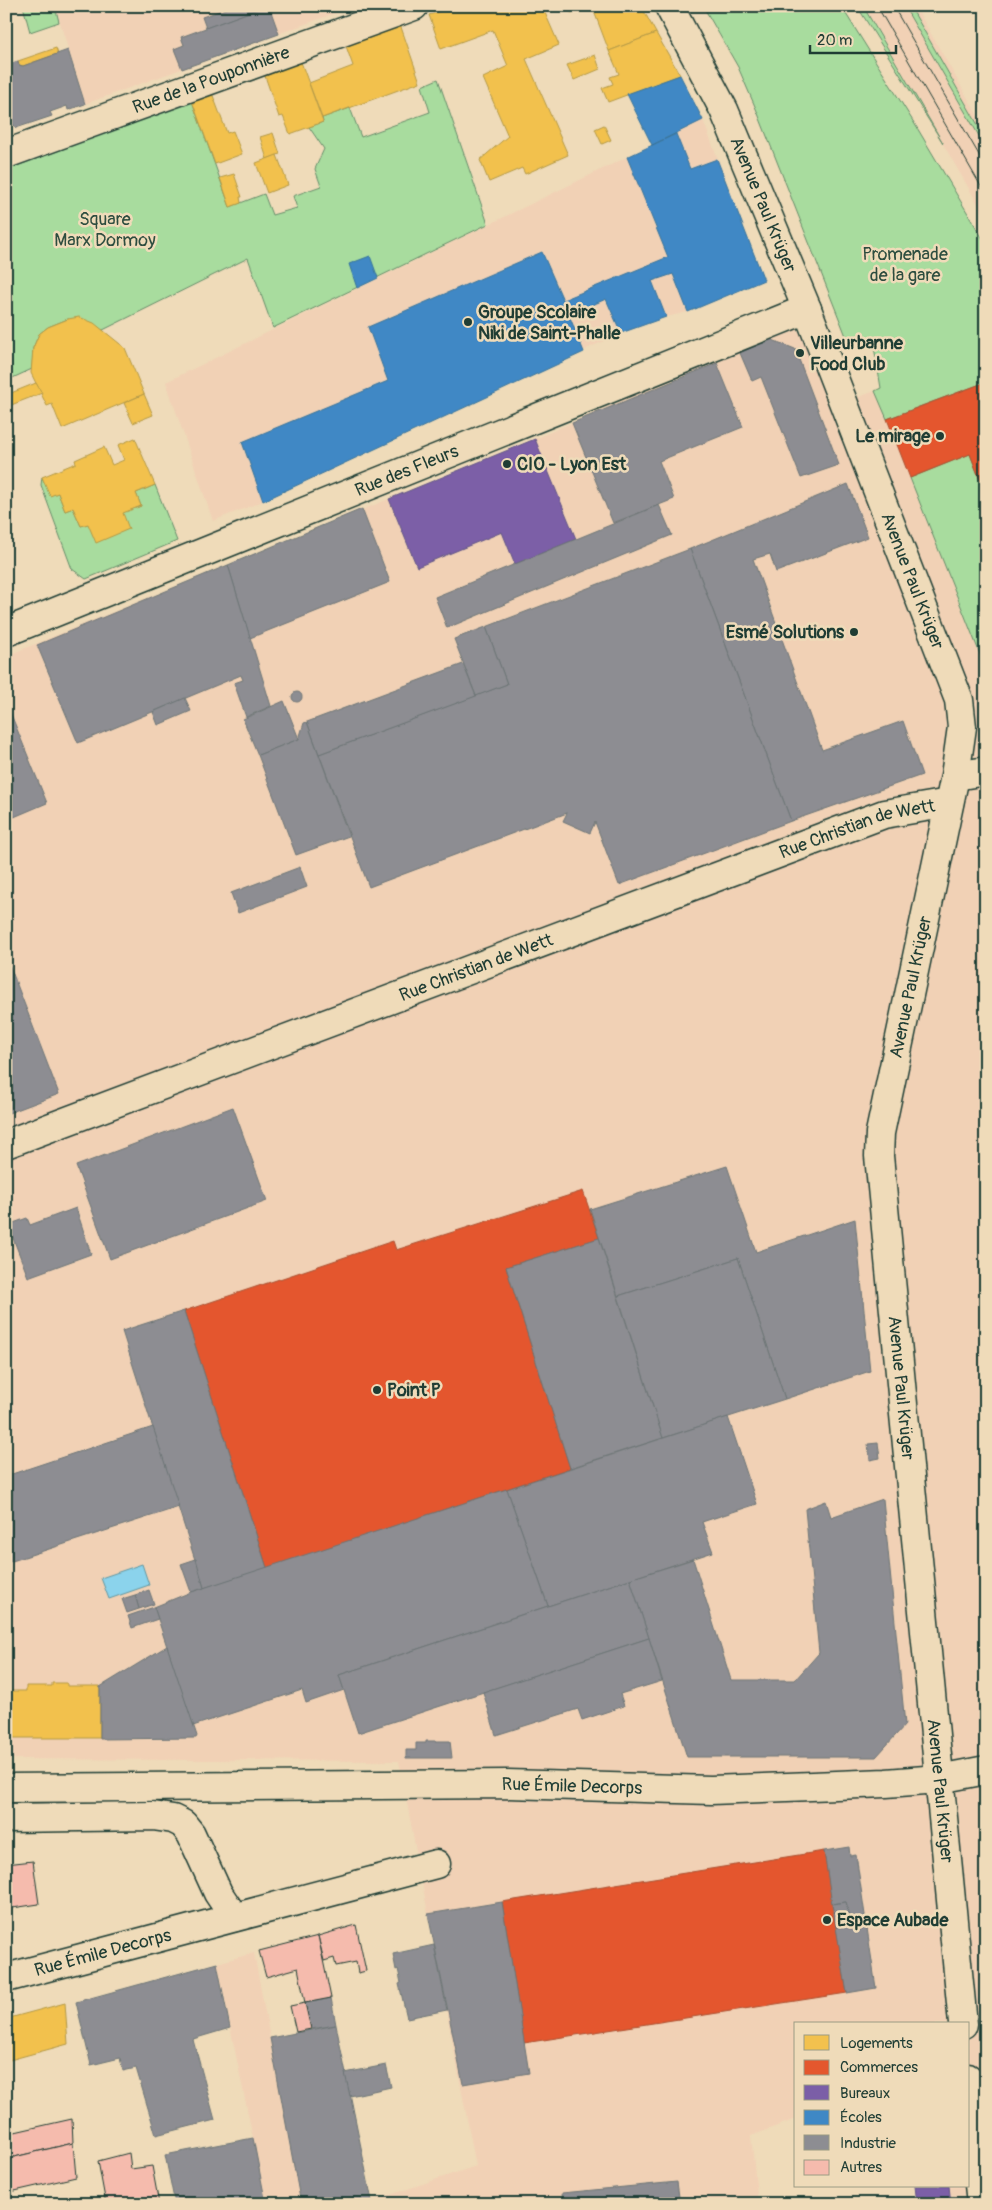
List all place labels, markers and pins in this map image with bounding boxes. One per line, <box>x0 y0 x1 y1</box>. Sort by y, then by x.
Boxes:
place label: Groupe Scolaire Niki de Saint-Phalle <box>478 301 622 345</box>
marker: Groupe Scolaire Niki de Saint-Phalle <box>462 316 474 328</box>
place label: Villeurbanne Food Club <box>810 332 904 376</box>
marker: Villeurbanne Food Club <box>794 347 806 359</box>
place label: Le mirage <box>855 425 931 448</box>
marker: Le mirage <box>934 430 946 442</box>
place label: CIO - Lyon Est <box>517 453 627 476</box>
marker: CIO - Lyon Est <box>501 458 513 470</box>
place label: Esmé Solutions <box>726 621 845 644</box>
marker: Esmé Solutions <box>848 626 860 638</box>
place label: Point P <box>387 1379 441 1402</box>
marker: Point P <box>371 1384 383 1396</box>
place label: Espace Aubade <box>837 1909 949 1932</box>
marker: Espace Aubade <box>821 1914 833 1926</box>

